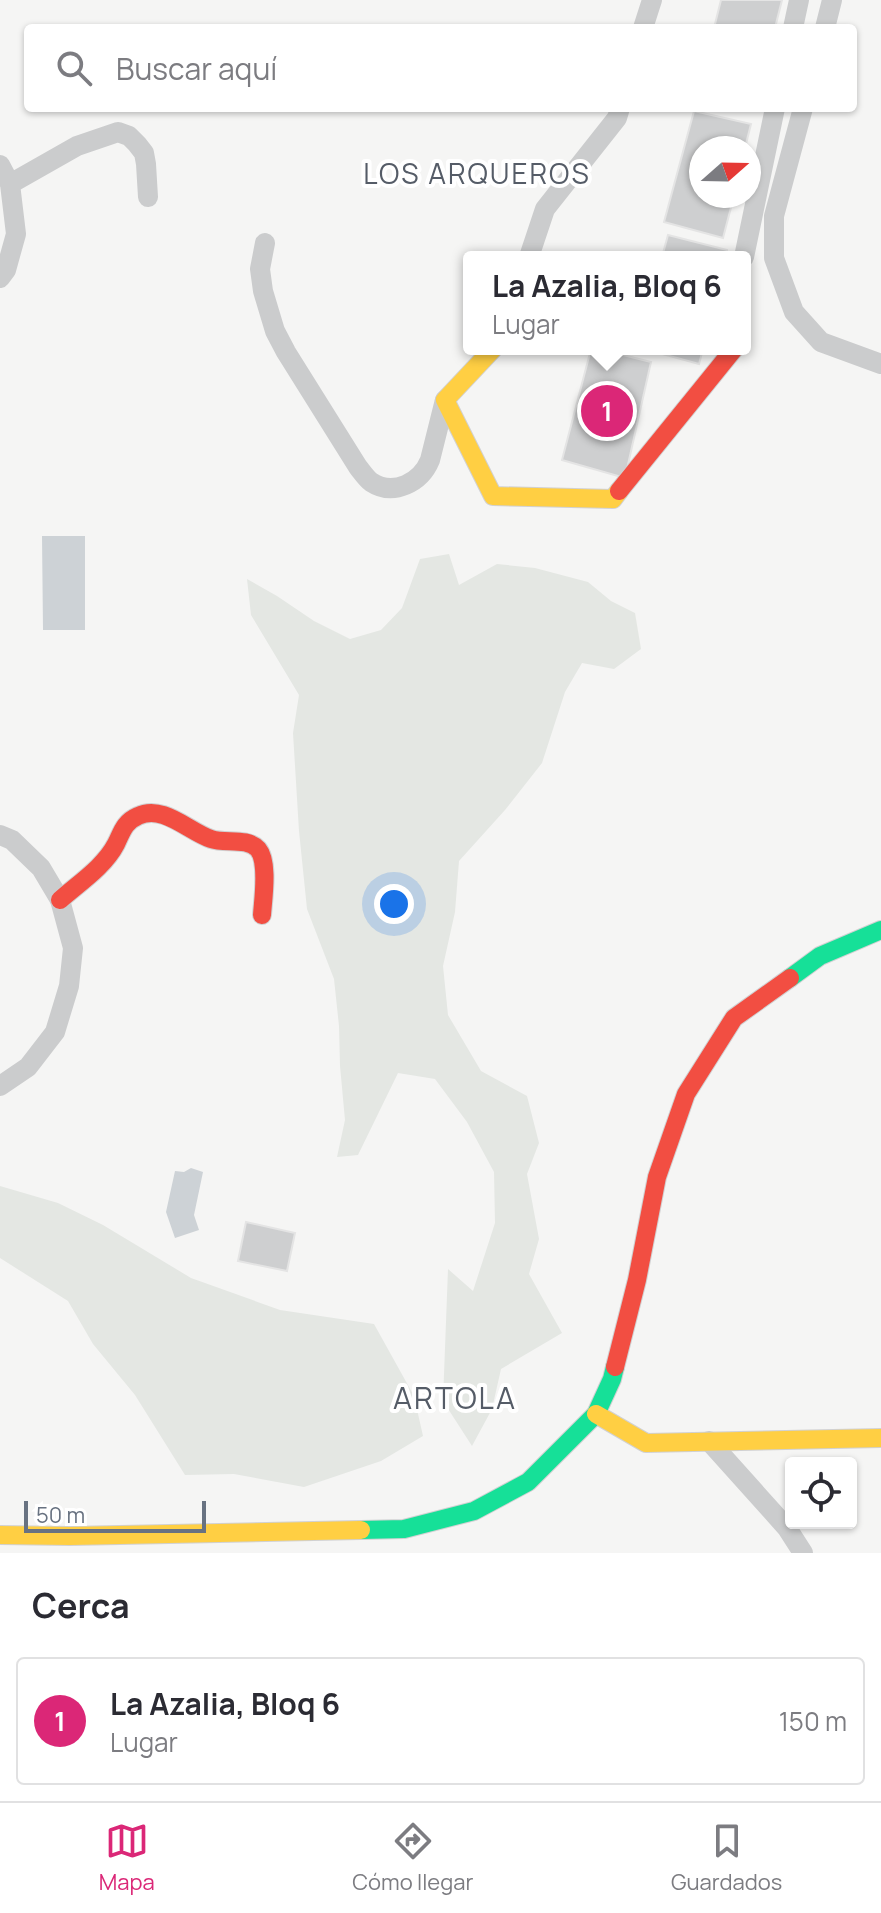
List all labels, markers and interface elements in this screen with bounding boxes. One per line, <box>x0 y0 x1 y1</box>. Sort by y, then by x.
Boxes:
search box <box>24 24 857 112</box>
icon: search <box>52 46 96 90</box>
text: Buscar aquí <box>116 48 277 89</box>
north arrow <box>689 136 761 208</box>
district label: LOS ARQUEROS <box>363 154 591 192</box>
popup <box>463 251 751 355</box>
text: La Azalia, Bloq 6 <box>492 265 722 306</box>
text: Lugar <box>492 306 560 342</box>
pin: 1 <box>581 381 633 441</box>
your location <box>374 884 414 924</box>
district label: ARTOLA <box>393 1377 517 1418</box>
map controls <box>785 1457 857 1529</box>
button: locate <box>785 1457 857 1529</box>
scale bar <box>24 1497 206 1533</box>
text: 50 m <box>36 1500 85 1530</box>
text: Cerca <box>32 1582 130 1628</box>
text: La Azalia, Bloq 6 <box>110 1683 340 1724</box>
text: 1 <box>54 1703 66 1739</box>
text: 150 m <box>779 1703 847 1739</box>
text: Lugar <box>110 1724 178 1760</box>
tab: Mapa <box>99 1819 155 1897</box>
tab: Cómo llegar <box>352 1819 473 1897</box>
tab: Guardados <box>671 1819 782 1897</box>

